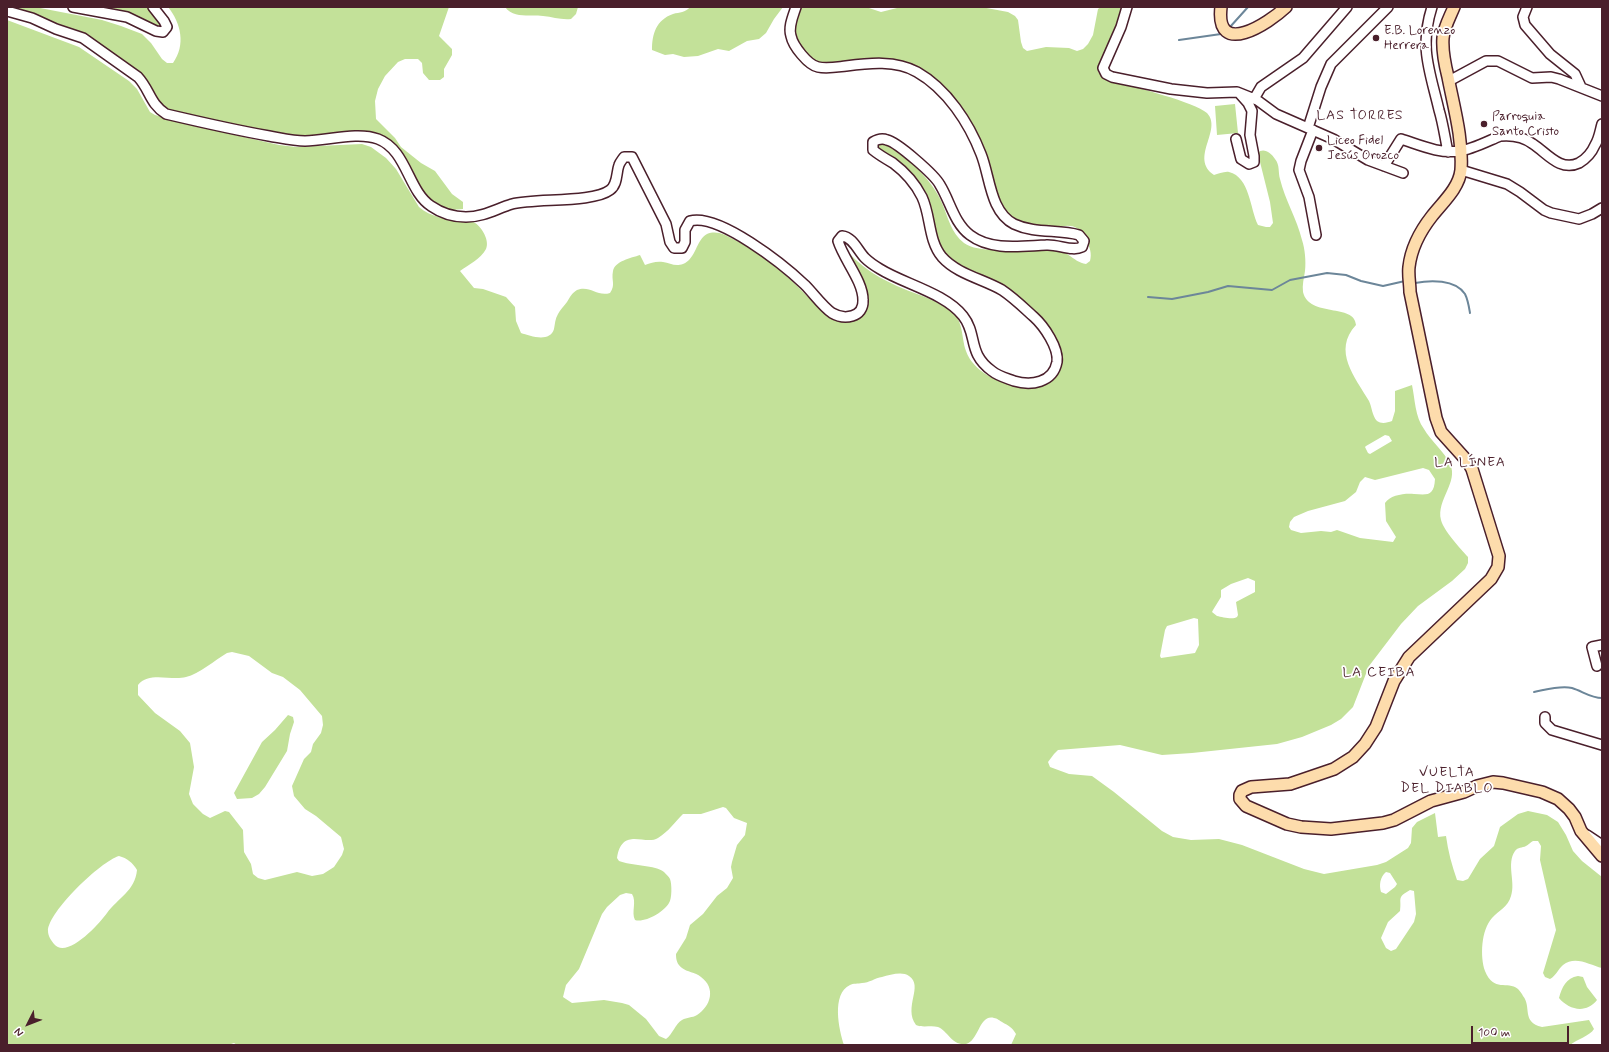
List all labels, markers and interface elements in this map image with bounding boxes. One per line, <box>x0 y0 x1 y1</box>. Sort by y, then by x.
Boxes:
place label: E.B. Lorenzo Herrera <box>1384 23 1455 54</box>
marker: E.B. Lorenzo Herrera <box>1371 33 1381 43</box>
district label: LAS TORRES <box>1315 108 1405 124</box>
place label: Parroquia Santo Cristo <box>1492 109 1559 140</box>
marker: Parroquia Santo Cristo <box>1479 119 1489 129</box>
place label: Liceo Fidel Jesús Orozco <box>1327 133 1399 164</box>
marker: Liceo Fidel Jesús Orozco <box>1314 143 1324 153</box>
district label: LA LÍNEA <box>1434 455 1506 471</box>
district label: LA CEIBA <box>1342 665 1416 681</box>
district label: VUELTA DEL DIABLO <box>1402 765 1492 798</box>
north arrow <box>8 1004 48 1044</box>
scale bar <box>1473 1018 1571 1044</box>
text: N <box>11 1025 27 1039</box>
text: 100 m <box>1478 1025 1510 1041</box>

